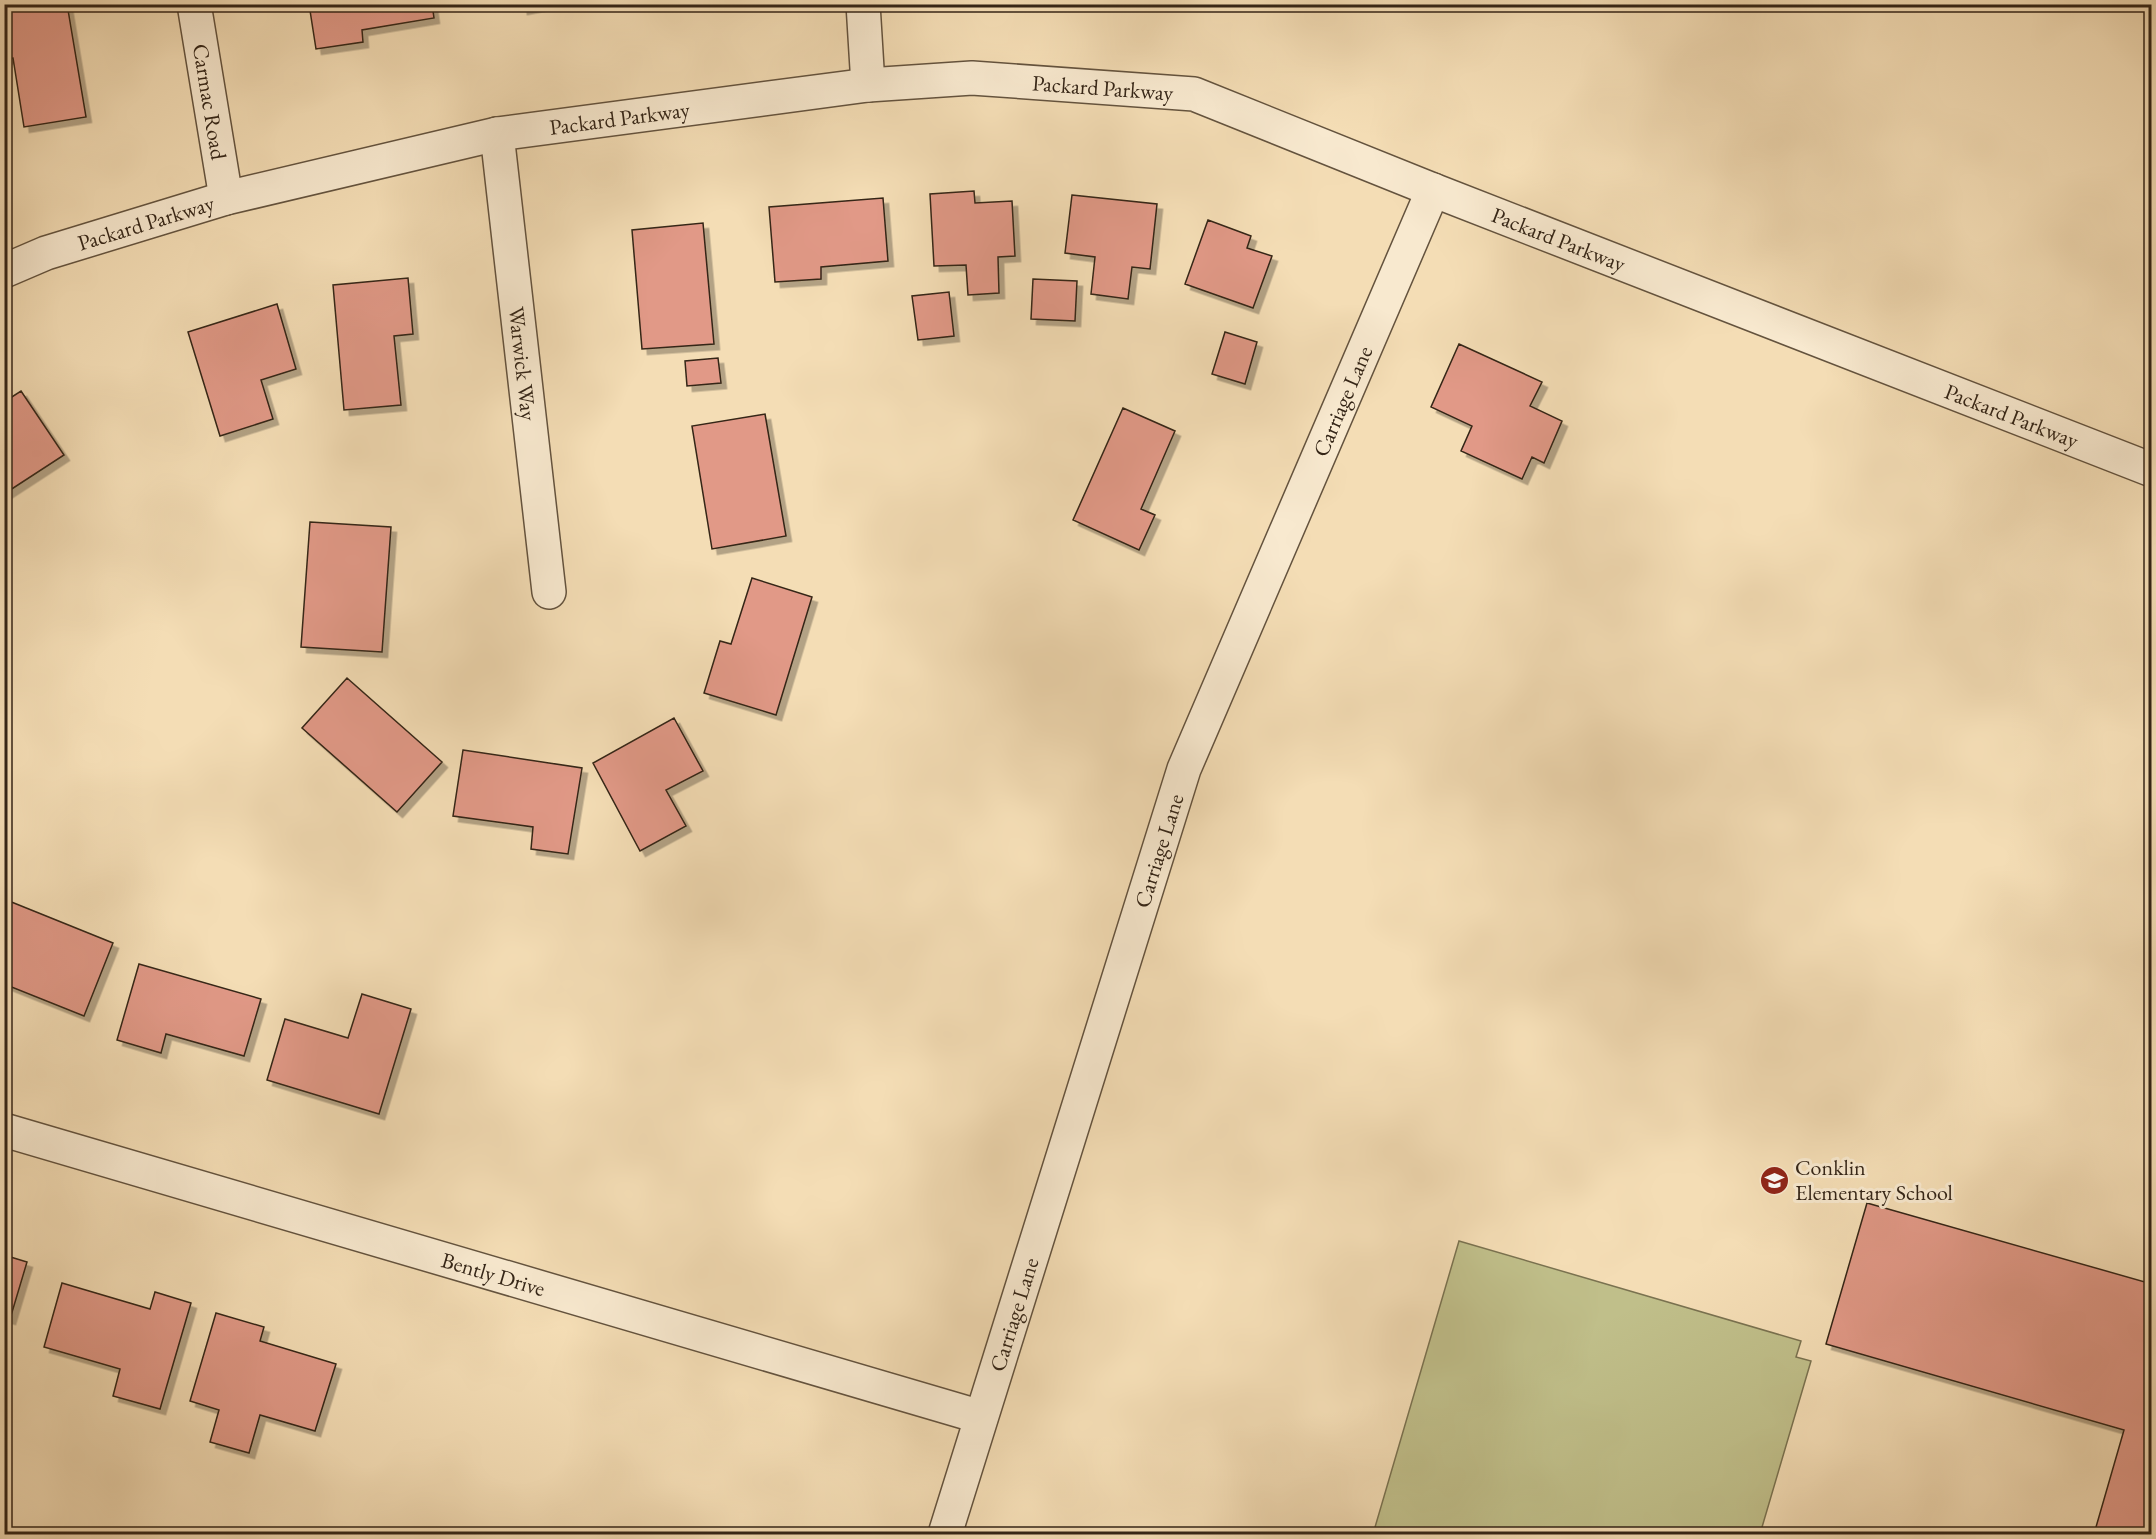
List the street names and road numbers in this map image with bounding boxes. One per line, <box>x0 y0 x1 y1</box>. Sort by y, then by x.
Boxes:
street label: Carmac Road <box>186 42 234 163</box>
street label: Packard Parkway <box>1031 68 1175 107</box>
street label: Packard Parkway <box>548 95 692 142</box>
street label: Packard Parkway <box>74 188 218 258</box>
street label: Packard Parkway <box>1488 200 1630 279</box>
street label: Warwick Way <box>502 305 543 422</box>
street label: Carriage Lane <box>1306 341 1379 461</box>
street label: Packard Parkway <box>1940 377 2083 455</box>
street label: Carriage Lane <box>1128 790 1191 911</box>
street label: Bently Drive <box>438 1245 549 1303</box>
street label: Carriage Lane <box>983 1254 1046 1375</box>

